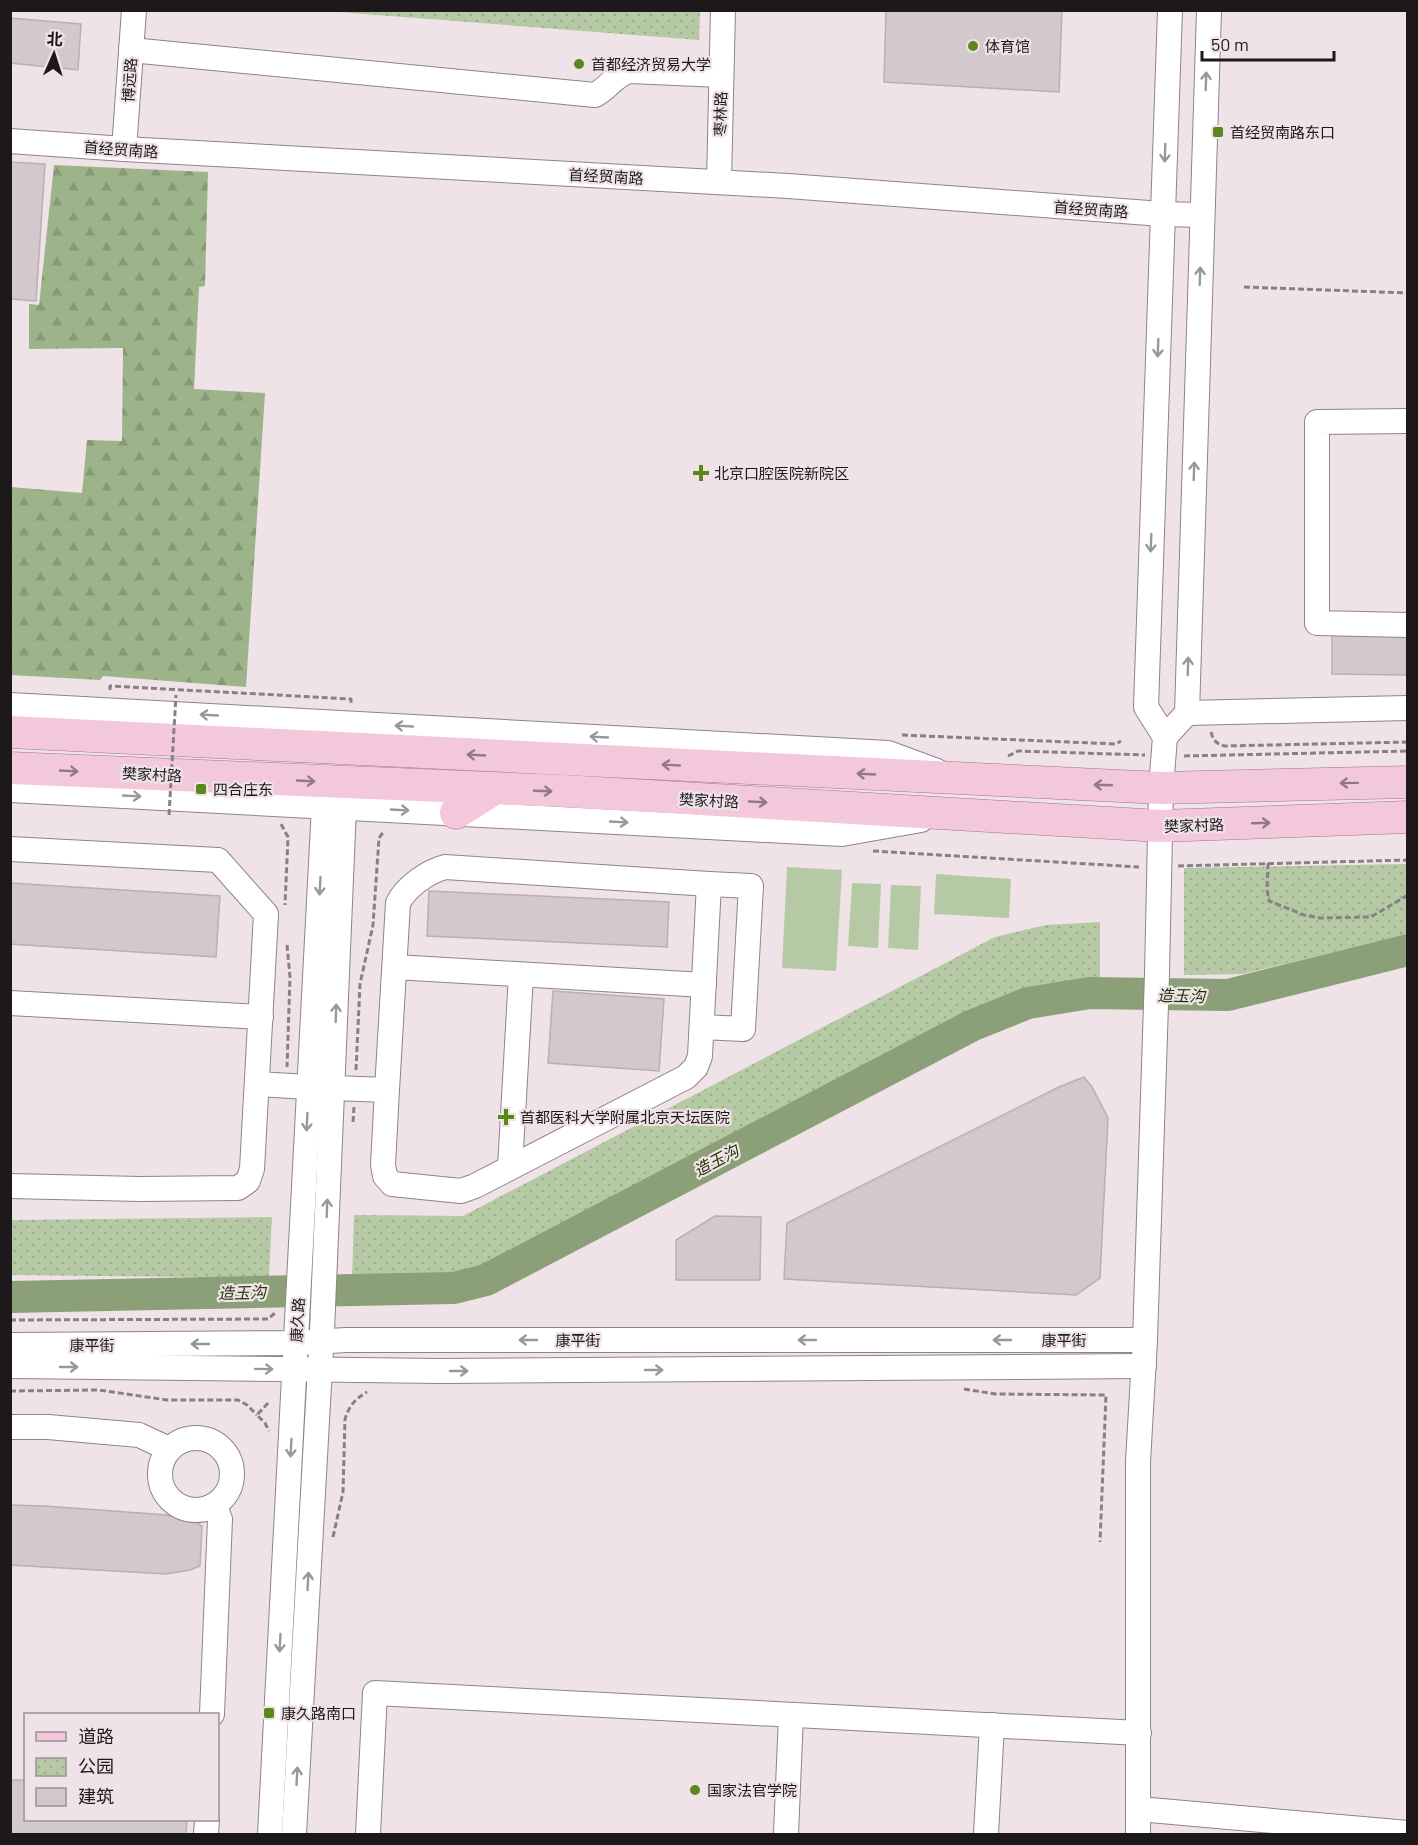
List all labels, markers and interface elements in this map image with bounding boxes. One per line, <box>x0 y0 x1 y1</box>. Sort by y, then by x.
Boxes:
north arrow <box>24 24 84 84</box>
scale bar <box>1202 24 1334 62</box>
text: 北 <box>46 29 63 48</box>
text: 50 m <box>1211 33 1249 55</box>
place label: 体育馆 <box>985 37 1030 55</box>
marker: 体育馆 <box>966 39 980 53</box>
place label: 首都经济贸易大学 <box>591 55 711 73</box>
street label: 博远路 <box>118 57 140 103</box>
marker: 首都经济贸易大学 <box>572 57 586 71</box>
one-way arrow <box>1200 72 1212 92</box>
street label: 枣林路 <box>711 91 729 137</box>
place label: 首经贸南路东口 <box>1230 123 1335 141</box>
marker: 首经贸南路东口 <box>1211 125 1225 139</box>
street label: 首经贸南路 <box>83 137 159 161</box>
one-way arrow <box>1159 142 1170 162</box>
street label: 首经贸南路 <box>568 165 644 187</box>
street label: 首经贸南路 <box>1053 197 1129 221</box>
one-way arrow <box>1194 267 1205 287</box>
one-way arrow <box>1152 337 1164 357</box>
one-way arrow <box>1188 462 1200 482</box>
marker: 北京口腔医院新院区 <box>692 464 710 482</box>
place label: 北京口腔医院新院区 <box>714 464 849 482</box>
one-way arrow <box>1146 532 1157 552</box>
one-way arrow <box>1183 657 1194 677</box>
one-way arrow <box>200 710 220 721</box>
one-way arrow <box>394 720 414 731</box>
one-way arrow <box>589 731 609 742</box>
one-way arrow <box>467 749 487 760</box>
one-way arrow <box>662 759 682 770</box>
street label: 樊家村路 <box>122 763 182 785</box>
one-way arrow <box>58 765 78 776</box>
one-way arrow <box>856 769 876 780</box>
one-way arrow <box>295 776 315 787</box>
one-way arrow <box>1340 778 1360 789</box>
place label: 四合庄东 <box>213 780 273 798</box>
one-way arrow <box>1093 780 1113 791</box>
marker: 四合庄东 <box>194 782 208 796</box>
one-way arrow <box>532 785 552 796</box>
street label: 樊家村路 <box>679 789 739 811</box>
one-way arrow <box>121 791 141 802</box>
one-way arrow <box>748 797 768 808</box>
one-way arrow <box>390 805 410 816</box>
street label: 樊家村路 <box>1164 815 1224 835</box>
one-way arrow <box>608 816 628 827</box>
one-way arrow <box>1250 817 1270 828</box>
one-way arrow <box>314 875 325 895</box>
water label: 造玉沟 <box>1157 985 1207 1005</box>
one-way arrow <box>330 1004 341 1024</box>
marker: 首都医科大学附属北京天坛医院 <box>497 1108 515 1126</box>
place label: 首都医科大学附属北京天坛医院 <box>520 1108 730 1126</box>
one-way arrow <box>302 1112 313 1132</box>
water label: 造玉沟 <box>690 1139 743 1180</box>
one-way arrow <box>322 1199 333 1219</box>
water label: 造玉沟 <box>218 1282 268 1302</box>
street label: 康久路 <box>287 1297 307 1343</box>
street label: 康平街 <box>555 1331 601 1349</box>
street label: 康平街 <box>1041 1331 1087 1349</box>
one-way arrow <box>519 1334 539 1346</box>
one-way arrow <box>798 1334 818 1346</box>
one-way arrow <box>993 1334 1013 1346</box>
street label: 康平街 <box>69 1336 115 1354</box>
one-way arrow <box>190 1338 210 1350</box>
one-way arrow <box>58 1361 78 1373</box>
one-way arrow <box>253 1363 273 1375</box>
one-way arrow <box>643 1364 663 1376</box>
one-way arrow <box>448 1365 468 1377</box>
one-way arrow <box>285 1438 296 1458</box>
one-way arrow <box>303 1572 314 1592</box>
one-way arrow <box>275 1633 286 1653</box>
place label: 康久路南口 <box>281 1704 356 1722</box>
marker: 康久路南口 <box>262 1706 276 1720</box>
legend <box>24 1713 219 1821</box>
text: 道路 <box>78 1725 114 1747</box>
text: 公园 <box>78 1755 114 1777</box>
one-way arrow <box>292 1767 303 1787</box>
place label: 国家法官学院 <box>707 1781 797 1799</box>
marker: 国家法官学院 <box>688 1783 702 1797</box>
text: 建筑 <box>78 1785 114 1807</box>

